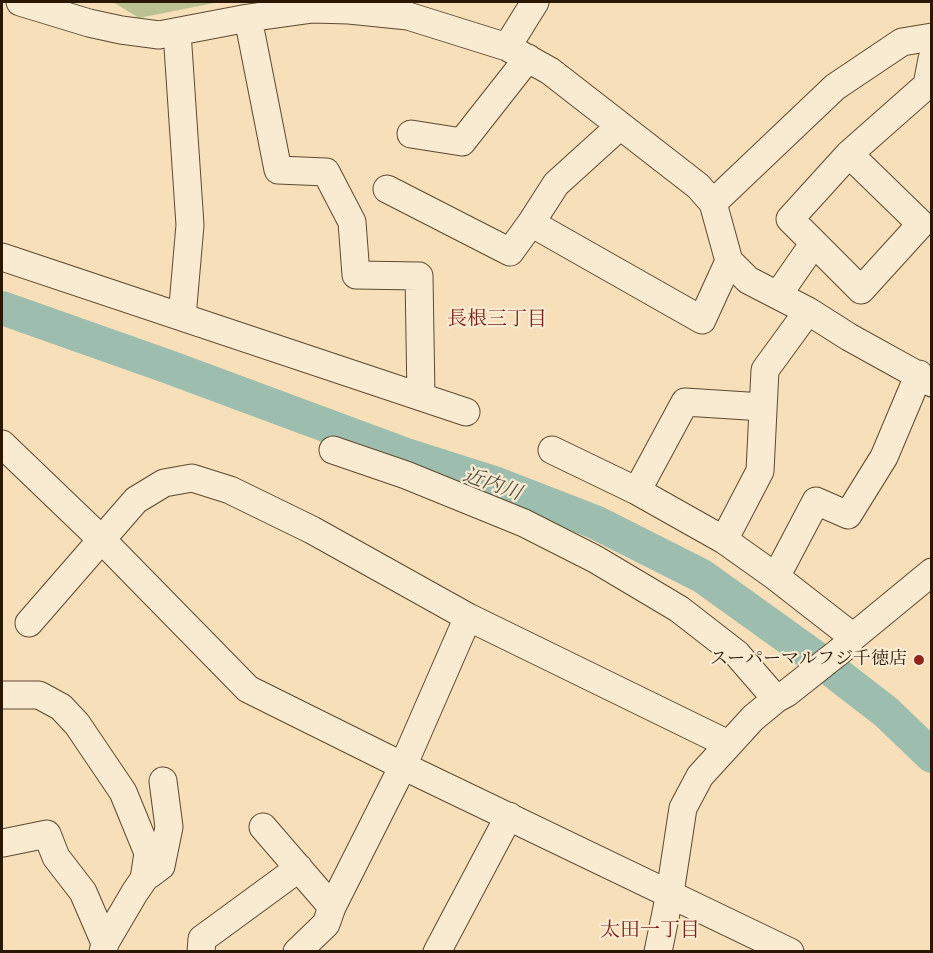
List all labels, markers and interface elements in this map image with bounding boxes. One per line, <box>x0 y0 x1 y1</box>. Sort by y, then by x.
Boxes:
district label: 長根三丁目 <box>447 308 547 332</box>
water label: 近内川 <box>460 463 524 507</box>
place label: スーパーマルフジ千徳店 <box>710 649 907 671</box>
marker: スーパーマルフジ千徳店 <box>912 653 926 667</box>
district label: 太田一丁目 <box>600 919 700 943</box>

